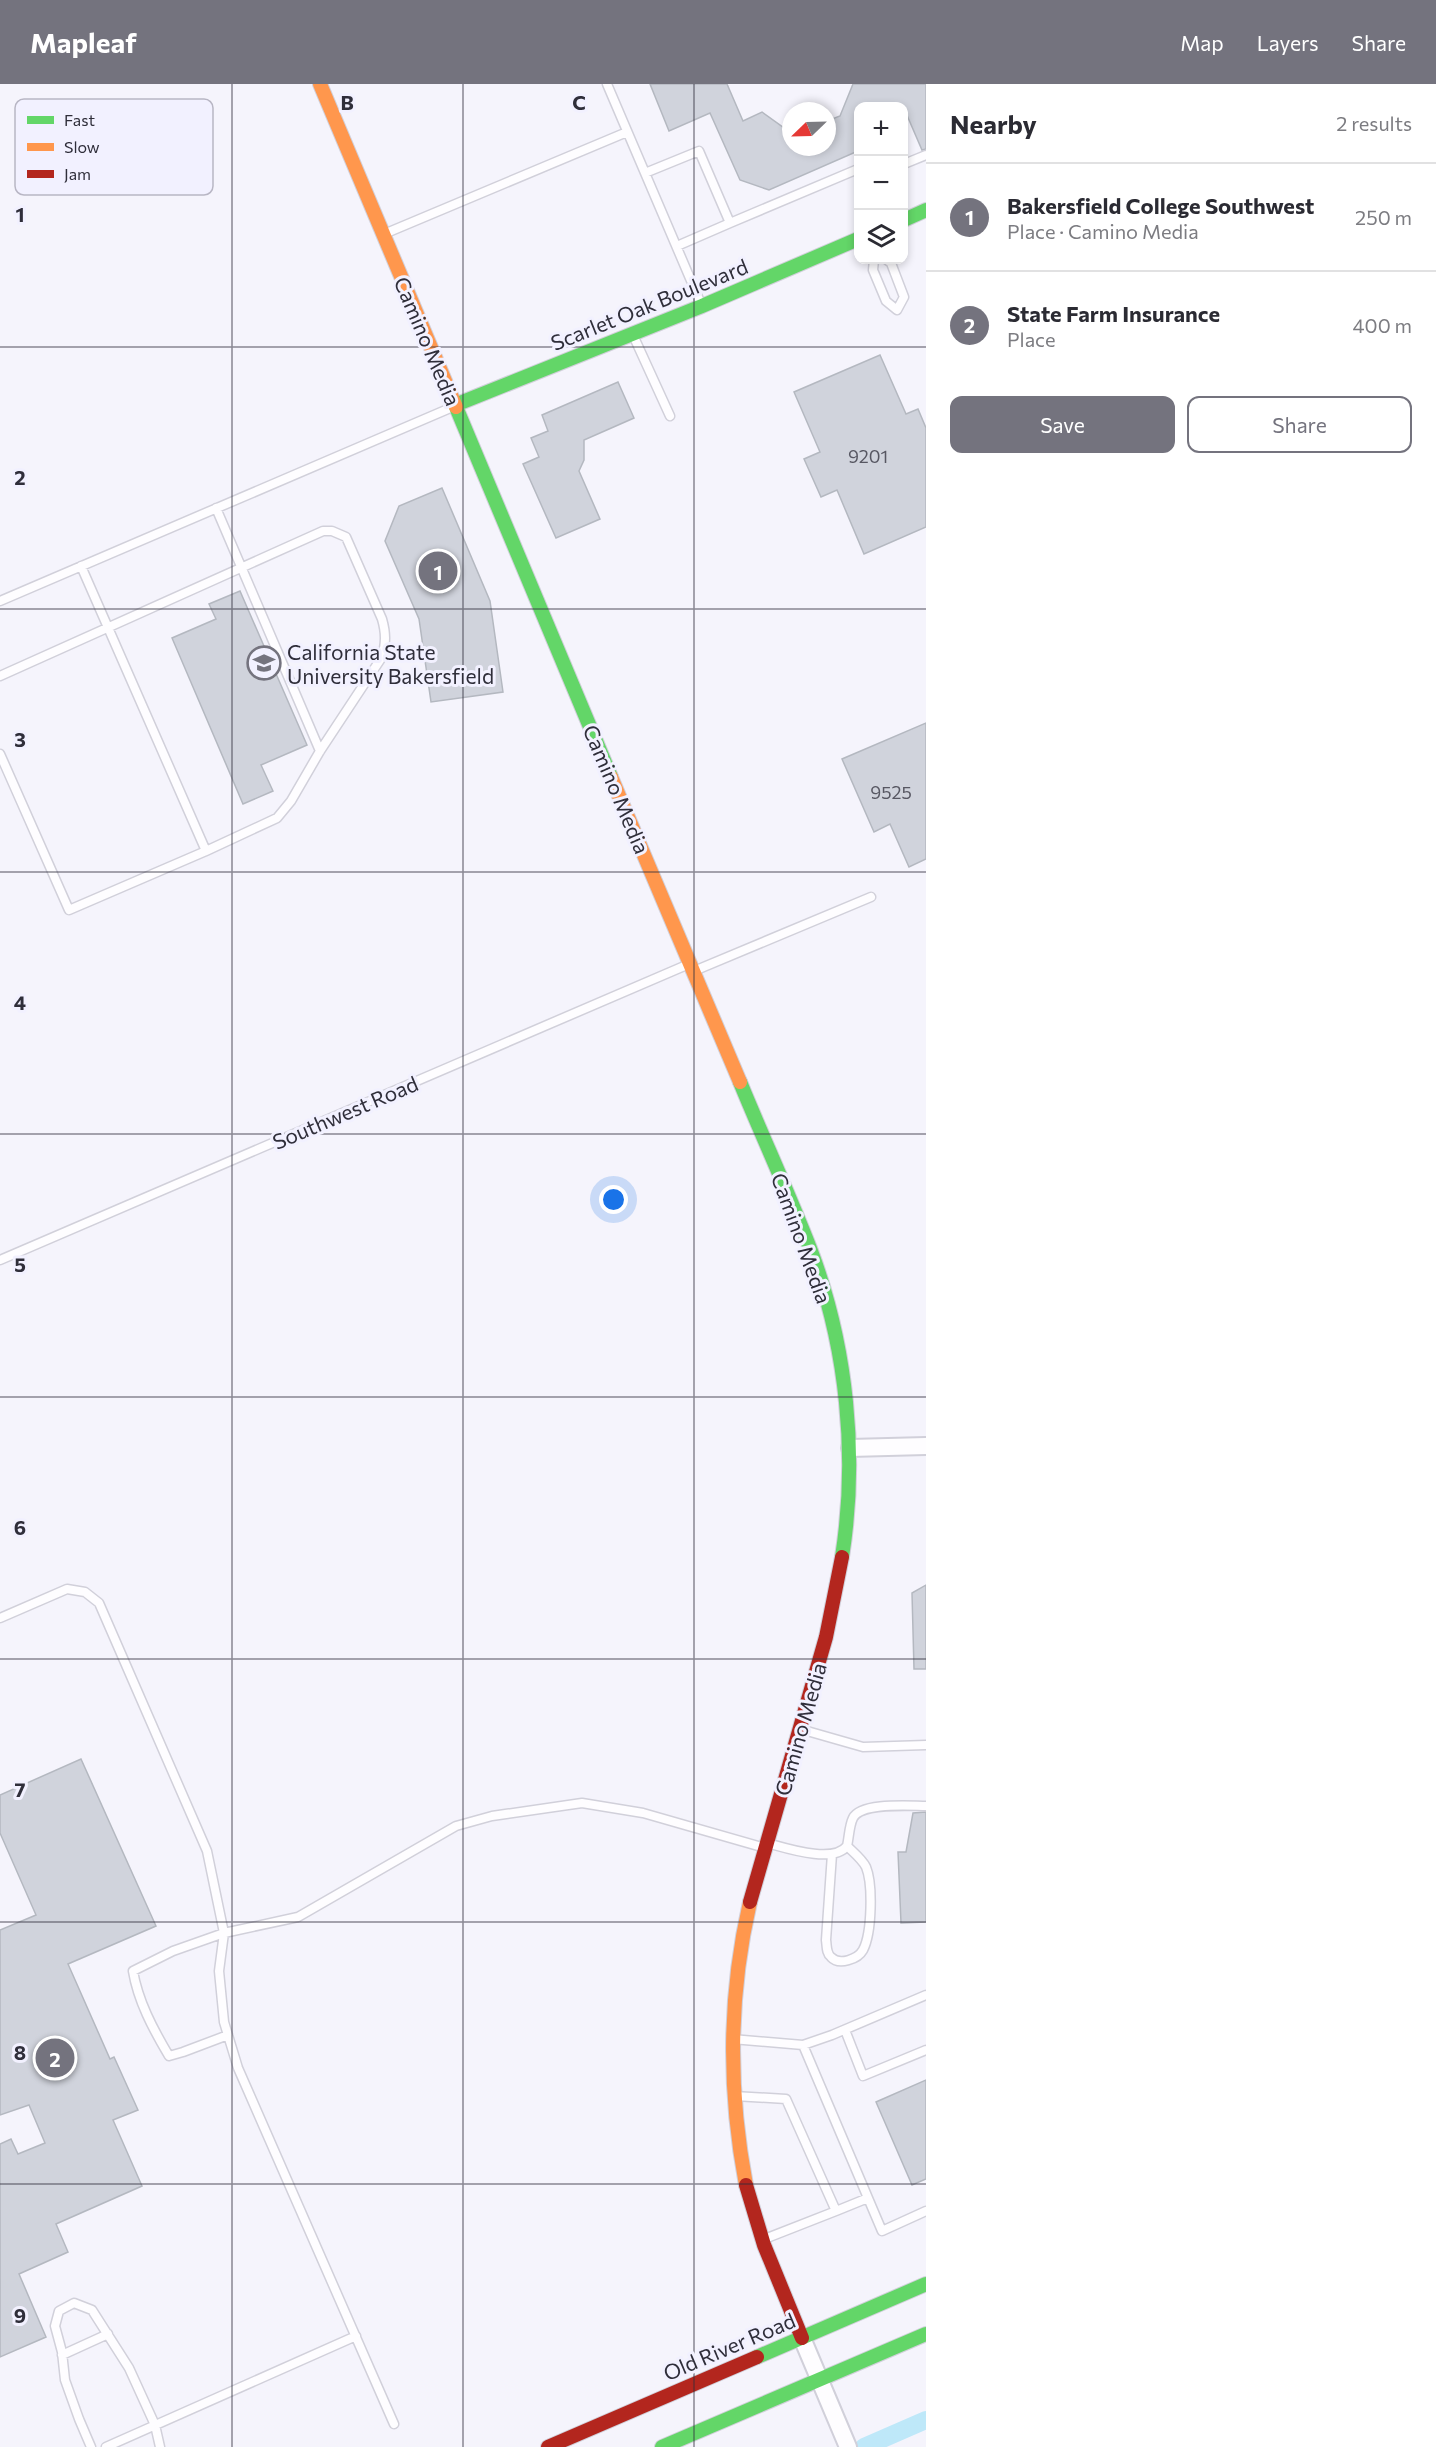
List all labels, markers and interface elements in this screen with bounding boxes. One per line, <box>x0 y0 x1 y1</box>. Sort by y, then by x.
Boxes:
text: Mapleaf <box>30 25 137 59</box>
text: Map <box>1180 30 1224 55</box>
text: Layers <box>1257 30 1319 55</box>
text: Share <box>1352 30 1406 55</box>
text: B <box>340 90 354 114</box>
text: C <box>572 90 586 114</box>
legend <box>15 99 213 195</box>
north arrow <box>782 102 836 156</box>
map controls <box>854 102 908 264</box>
button: + <box>854 102 908 156</box>
text: Nearby <box>950 108 1037 139</box>
text: Fast <box>64 110 95 129</box>
text: 2 results <box>1336 111 1412 135</box>
text: Slow <box>64 137 100 156</box>
button: − <box>854 156 908 210</box>
text: Jam <box>64 164 91 183</box>
text: Bakersfield College Southwest <box>1007 192 1314 219</box>
text: 1 <box>15 202 25 226</box>
text: 1 <box>965 205 974 229</box>
text: 250 m <box>1355 205 1412 229</box>
button: layers <box>854 210 908 264</box>
text: Place · Camino Media <box>1007 219 1199 243</box>
street label: Scarlet Oak Boulevard <box>547 253 751 355</box>
street label: Camino Media <box>390 273 466 409</box>
text: State Farm Insurance <box>1007 300 1220 327</box>
text: 2 <box>964 313 975 337</box>
text: 400 m <box>1353 313 1412 337</box>
text: Place <box>1007 327 1056 351</box>
button: Save <box>950 396 1175 453</box>
button: Share <box>1187 396 1412 453</box>
house number: 9201 <box>848 445 888 467</box>
text: 2 <box>14 465 26 489</box>
pin: 1 <box>418 548 458 594</box>
place label: California State University Bakersfield <box>287 639 494 688</box>
school or university icon: California State University Bakersfield <box>246 645 282 681</box>
street label: Camino Media <box>579 721 655 857</box>
text: 3 <box>14 727 26 751</box>
house number: 9525 <box>870 781 912 803</box>
text: 4 <box>14 990 26 1014</box>
street label: Southwest Road <box>268 1070 422 1154</box>
street label: Camino Media <box>767 1169 837 1307</box>
your location <box>599 1185 628 1214</box>
text: 5 <box>14 1252 26 1276</box>
text: 6 <box>14 1515 26 1539</box>
street label: Camino Media <box>769 1660 831 1798</box>
text: 7 <box>15 1777 26 1801</box>
pin: 2 <box>36 2036 74 2080</box>
text: 8 <box>14 2040 26 2064</box>
text: 9 <box>14 2303 26 2327</box>
street label: Old River Road <box>659 2307 799 2385</box>

